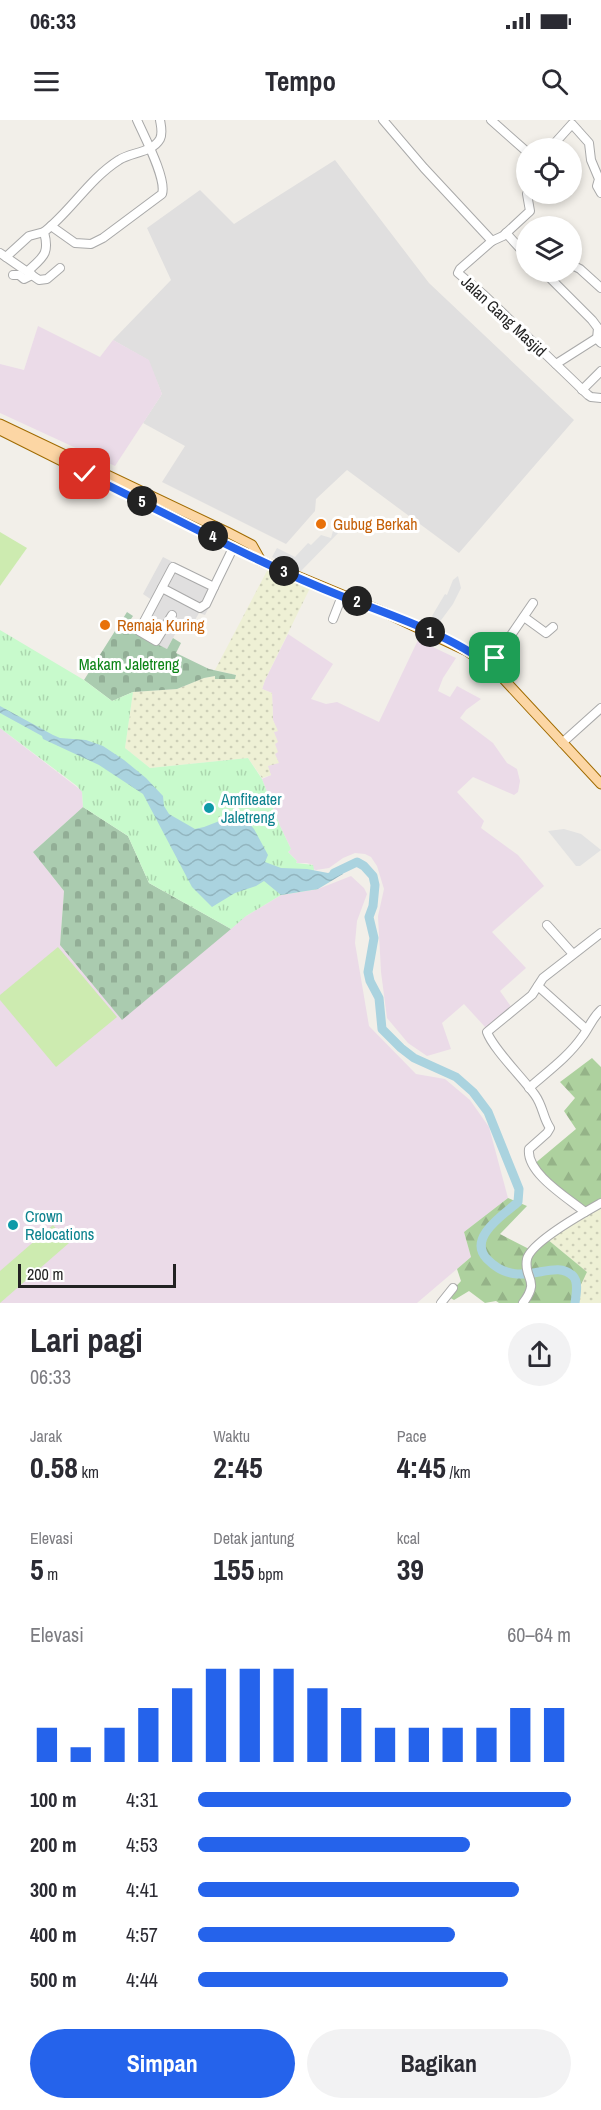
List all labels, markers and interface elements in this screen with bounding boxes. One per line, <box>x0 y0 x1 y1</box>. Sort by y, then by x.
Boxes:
text: 06:33 <box>30 6 76 36</box>
text: Tempo <box>265 63 336 99</box>
icon: menu <box>30 65 63 98</box>
icon: search <box>538 65 571 98</box>
map controls <box>516 138 582 282</box>
button: locate <box>516 138 582 204</box>
button: layers <box>516 216 582 282</box>
street label: Jalan Gang Masjid <box>456 271 552 361</box>
pin <box>59 448 110 499</box>
icon: check <box>68 457 101 490</box>
pin: 5 <box>127 486 157 516</box>
text: 5 <box>138 490 146 512</box>
place label: Gubug Berkah <box>333 513 418 535</box>
marker: Gubug Berkah <box>314 517 328 531</box>
pin: 4 <box>198 521 228 551</box>
text: 4 <box>209 525 217 547</box>
pin: 3 <box>269 556 299 586</box>
text: 3 <box>280 560 288 582</box>
pin: 2 <box>342 586 372 616</box>
text: 2 <box>353 590 361 612</box>
place label: Remaja Kuring <box>117 614 205 636</box>
pin: 1 <box>415 617 445 647</box>
marker: Remaja Kuring <box>98 618 112 632</box>
text: 1 <box>426 621 434 643</box>
pin <box>469 632 520 683</box>
icon: arrive <box>478 641 511 674</box>
park label: Makam Jaletreng <box>79 653 180 675</box>
place label: Amfiteater Jaletreng <box>220 788 282 828</box>
marker: Amfiteater Jaletreng <box>202 801 216 815</box>
place label: Crown Relocations <box>25 1205 94 1245</box>
marker: Crown Relocations <box>6 1218 20 1232</box>
scale bar <box>18 1261 176 1288</box>
text: 200 m <box>27 1263 63 1285</box>
text: Lari pagi <box>30 1318 143 1362</box>
button: share <box>508 1323 571 1386</box>
text: 06:33 <box>30 1363 71 1390</box>
text: Jarak <box>30 1425 62 1447</box>
text: Waktu <box>213 1425 250 1447</box>
text: Pace <box>397 1425 427 1447</box>
text: 0.58 <box>30 1447 78 1487</box>
text: 2:45 <box>213 1447 263 1487</box>
text: 4:45 <box>397 1447 446 1487</box>
text: km <box>78 1461 99 1483</box>
text: /km <box>446 1461 471 1483</box>
text: Elevasi <box>30 1527 73 1549</box>
text: Detak jantung <box>213 1527 294 1549</box>
text: kcal <box>397 1527 420 1549</box>
text: 5 <box>30 1549 44 1589</box>
text: 155 <box>213 1549 254 1589</box>
text: 39 <box>397 1549 424 1589</box>
text: m <box>44 1563 58 1585</box>
text: bpm <box>254 1563 284 1585</box>
text: Elevasi <box>30 1621 84 1648</box>
text: 60–64 m <box>507 1621 571 1648</box>
text: 100 m <box>30 1786 77 1813</box>
text: 4:31 <box>126 1786 158 1813</box>
text: 200 m <box>30 1831 77 1858</box>
text: 4:53 <box>126 1831 158 1858</box>
text: 300 m <box>30 1876 77 1903</box>
text: 4:41 <box>126 1876 158 1903</box>
text: 400 m <box>30 1921 77 1948</box>
text: 4:57 <box>126 1921 158 1948</box>
text: 500 m <box>30 1966 77 1993</box>
text: 4:44 <box>126 1966 158 1993</box>
button: Simpan <box>30 2029 295 2098</box>
button: Bagikan <box>307 2029 571 2098</box>

